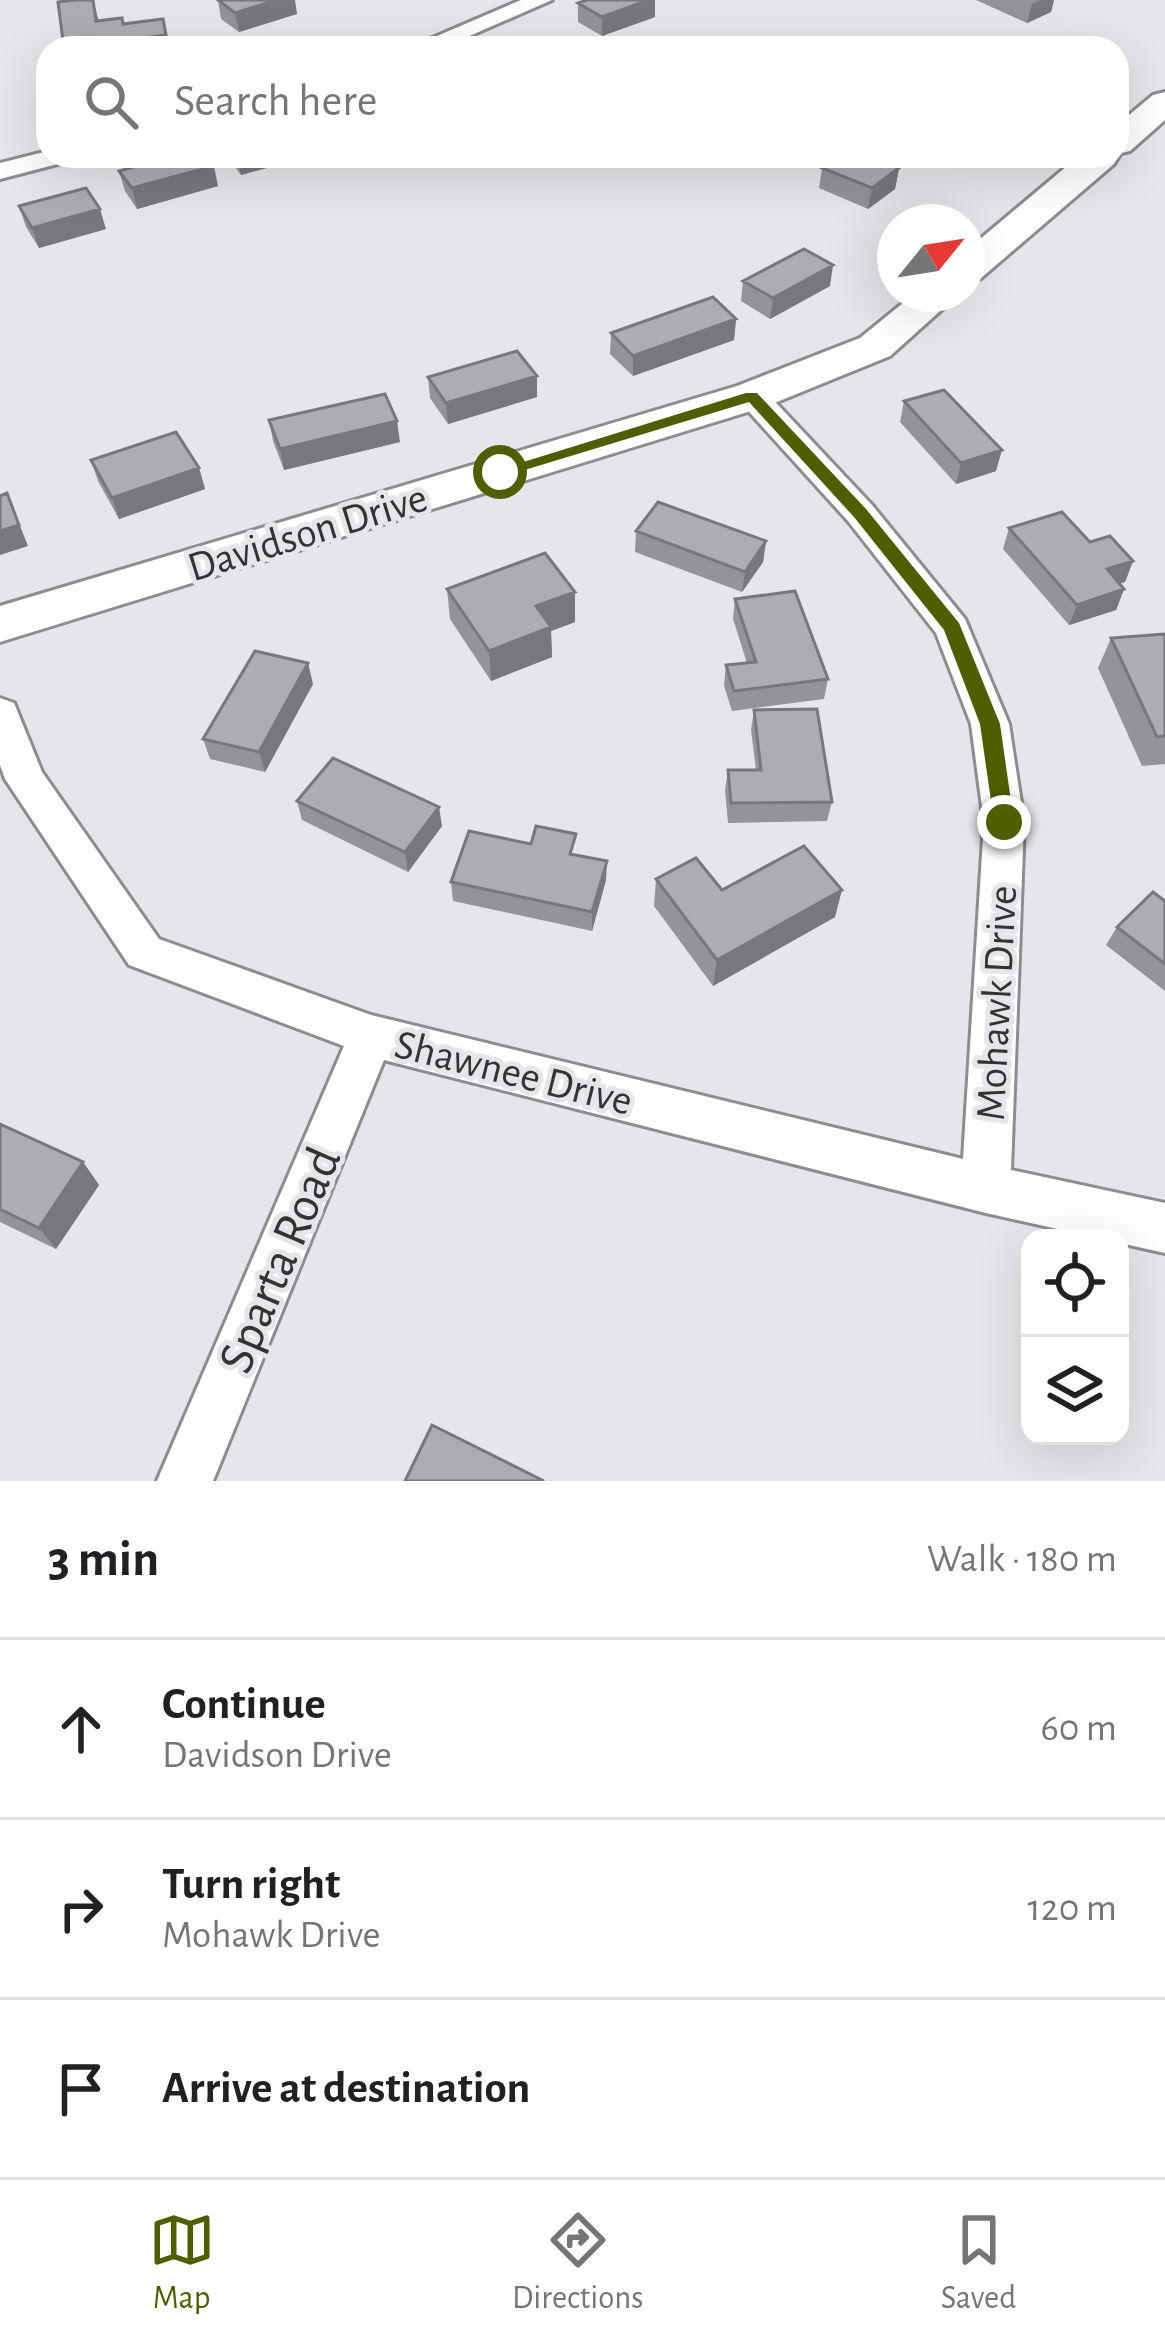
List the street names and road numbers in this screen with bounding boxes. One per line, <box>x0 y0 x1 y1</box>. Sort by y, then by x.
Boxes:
street label: Davidson Drive <box>183 477 432 589</box>
street label: Mohawk Drive <box>970 884 1024 1122</box>
street label: Shawnee Drive <box>390 1023 637 1123</box>
street label: Sparta Road <box>210 1140 351 1380</box>

